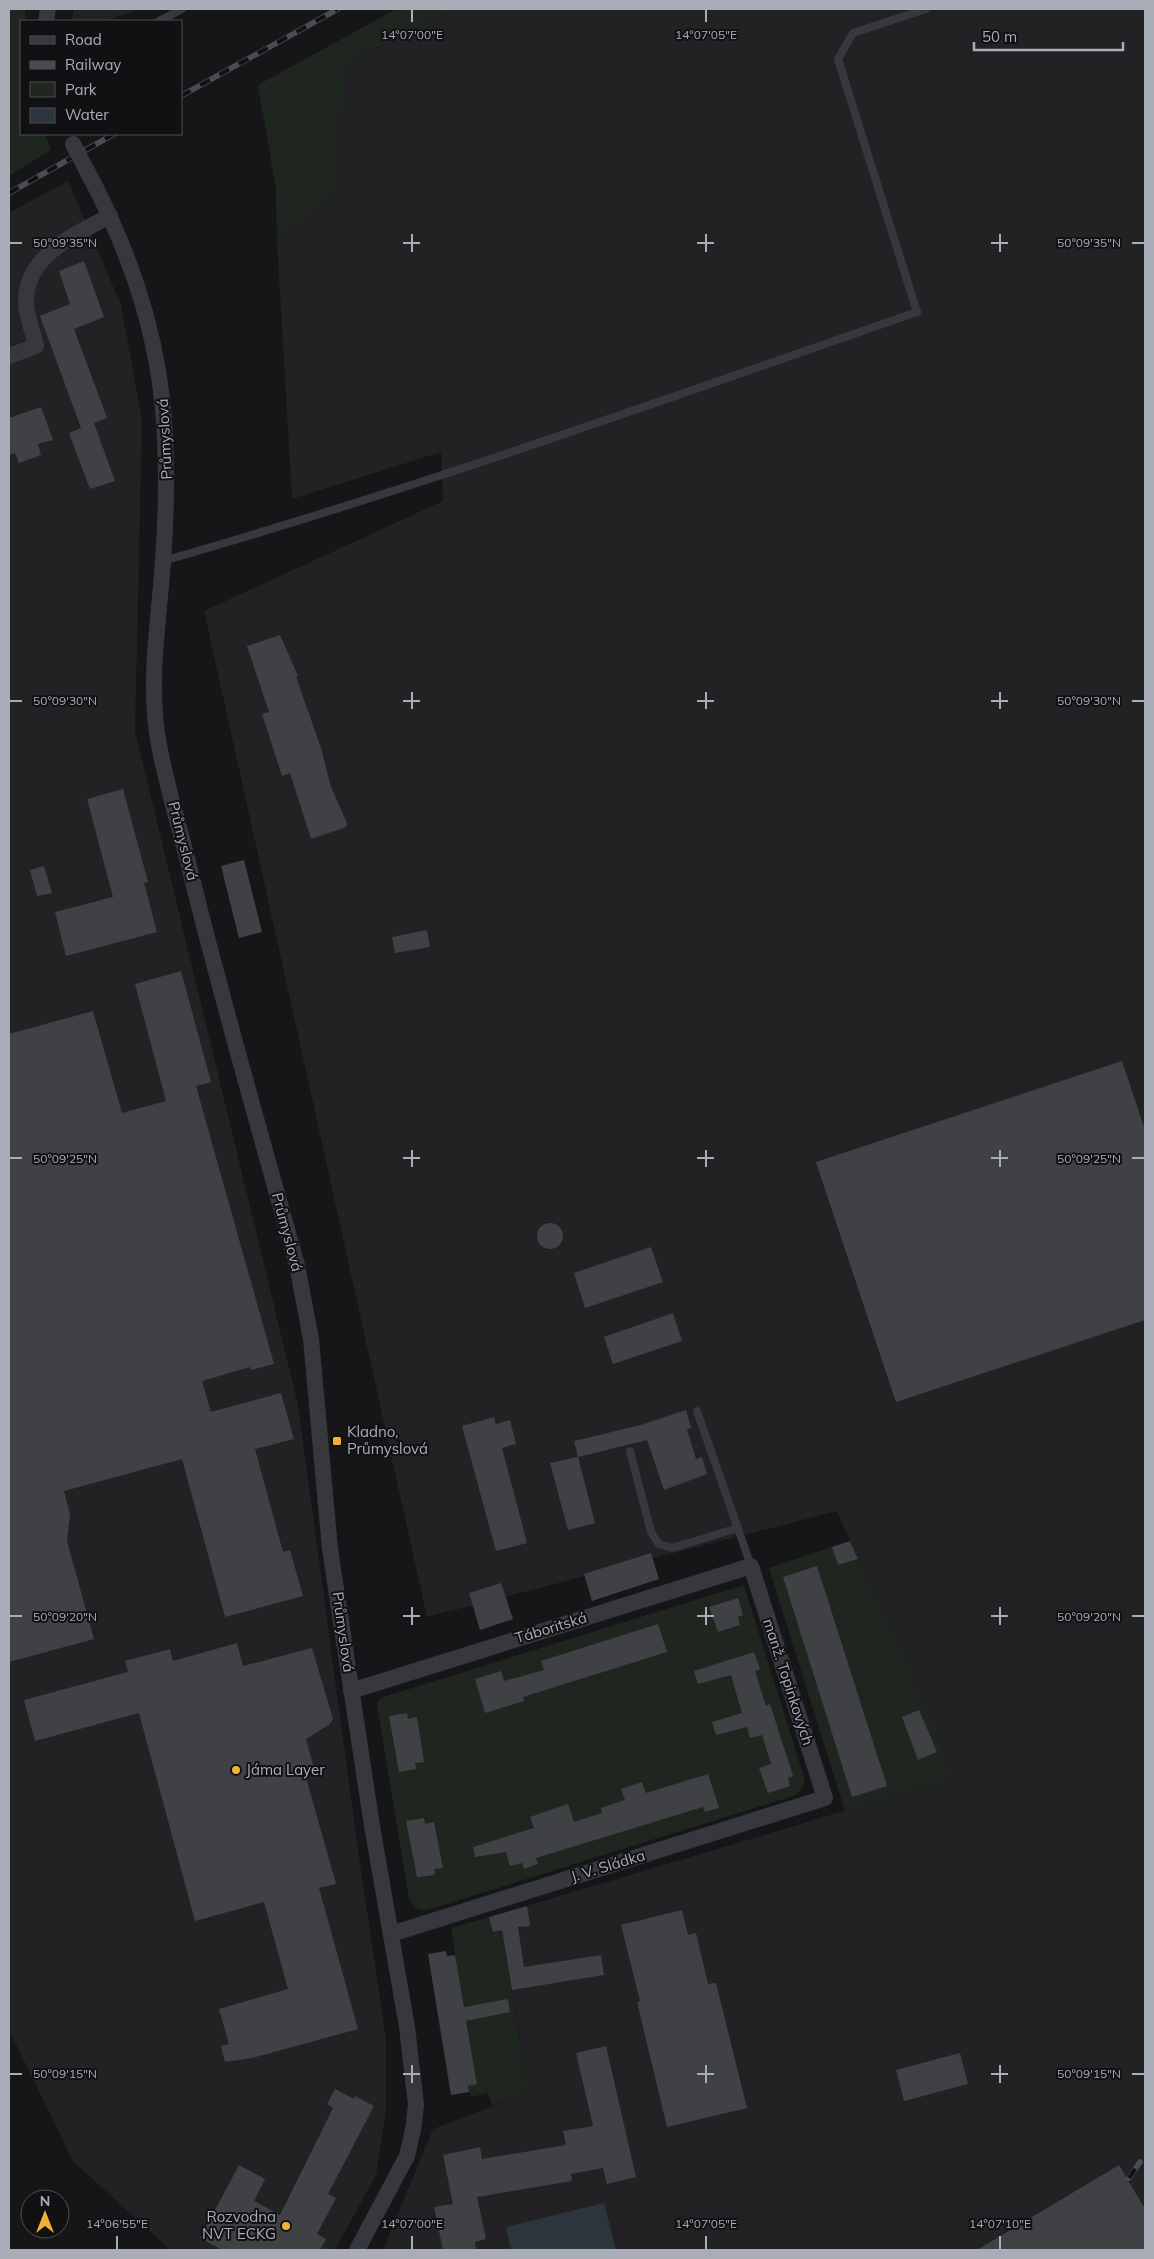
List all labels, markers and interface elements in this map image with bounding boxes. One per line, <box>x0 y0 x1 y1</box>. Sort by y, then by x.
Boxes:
legend <box>20 20 182 135</box>
scale bar <box>974 20 1123 52</box>
text: 14°07'00"E <box>381 27 443 42</box>
text: 14°07'05"E <box>675 27 737 42</box>
text: 50 m <box>982 27 1017 46</box>
text: Road <box>65 30 102 49</box>
text: Railway <box>65 55 121 74</box>
text: Park <box>65 80 97 99</box>
text: Water <box>65 105 109 124</box>
text: 50°09'35"N <box>33 235 97 250</box>
text: 50°09'35"N <box>1057 235 1121 250</box>
street label: Průmyslová <box>153 398 176 480</box>
text: 50°09'30"N <box>33 693 97 708</box>
text: 50°09'30"N <box>1057 693 1121 708</box>
street label: Průmyslová <box>164 799 203 883</box>
text: 50°09'25"N <box>33 1151 97 1166</box>
text: 50°09'25"N <box>1057 1151 1121 1166</box>
street label: Průmyslová <box>268 1190 307 1273</box>
place label: Kladno, Průmyslová <box>347 1422 428 1458</box>
marker: Kladno, Průmyslová <box>331 1435 343 1447</box>
street label: Průmyslová <box>328 1590 359 1673</box>
street label: Táboritská <box>513 1608 589 1647</box>
text: 50°09'20"N <box>33 1609 97 1624</box>
text: 50°09'20"N <box>1057 1609 1121 1624</box>
street label: manž. Topinkových <box>759 1616 818 1748</box>
place label: Jáma Layer <box>246 1760 325 1779</box>
marker: Jáma Layer <box>230 1764 242 1776</box>
street label: J. V. Sládka <box>568 1845 647 1886</box>
text: 50°09'15"N <box>33 2066 97 2081</box>
text: 50°09'15"N <box>1057 2066 1121 2081</box>
north arrow <box>20 2189 70 2239</box>
text: N <box>40 2192 50 2210</box>
place label: Rozvodna NVT ECKG <box>202 2207 276 2243</box>
text: 14°06'55"E <box>86 2216 148 2231</box>
text: 14°07'00"E <box>381 2216 443 2231</box>
text: 14°07'05"E <box>675 2216 737 2231</box>
text: 14°07'10"E <box>969 2216 1031 2231</box>
marker: Rozvodna NVT ECKG <box>280 2220 292 2232</box>

